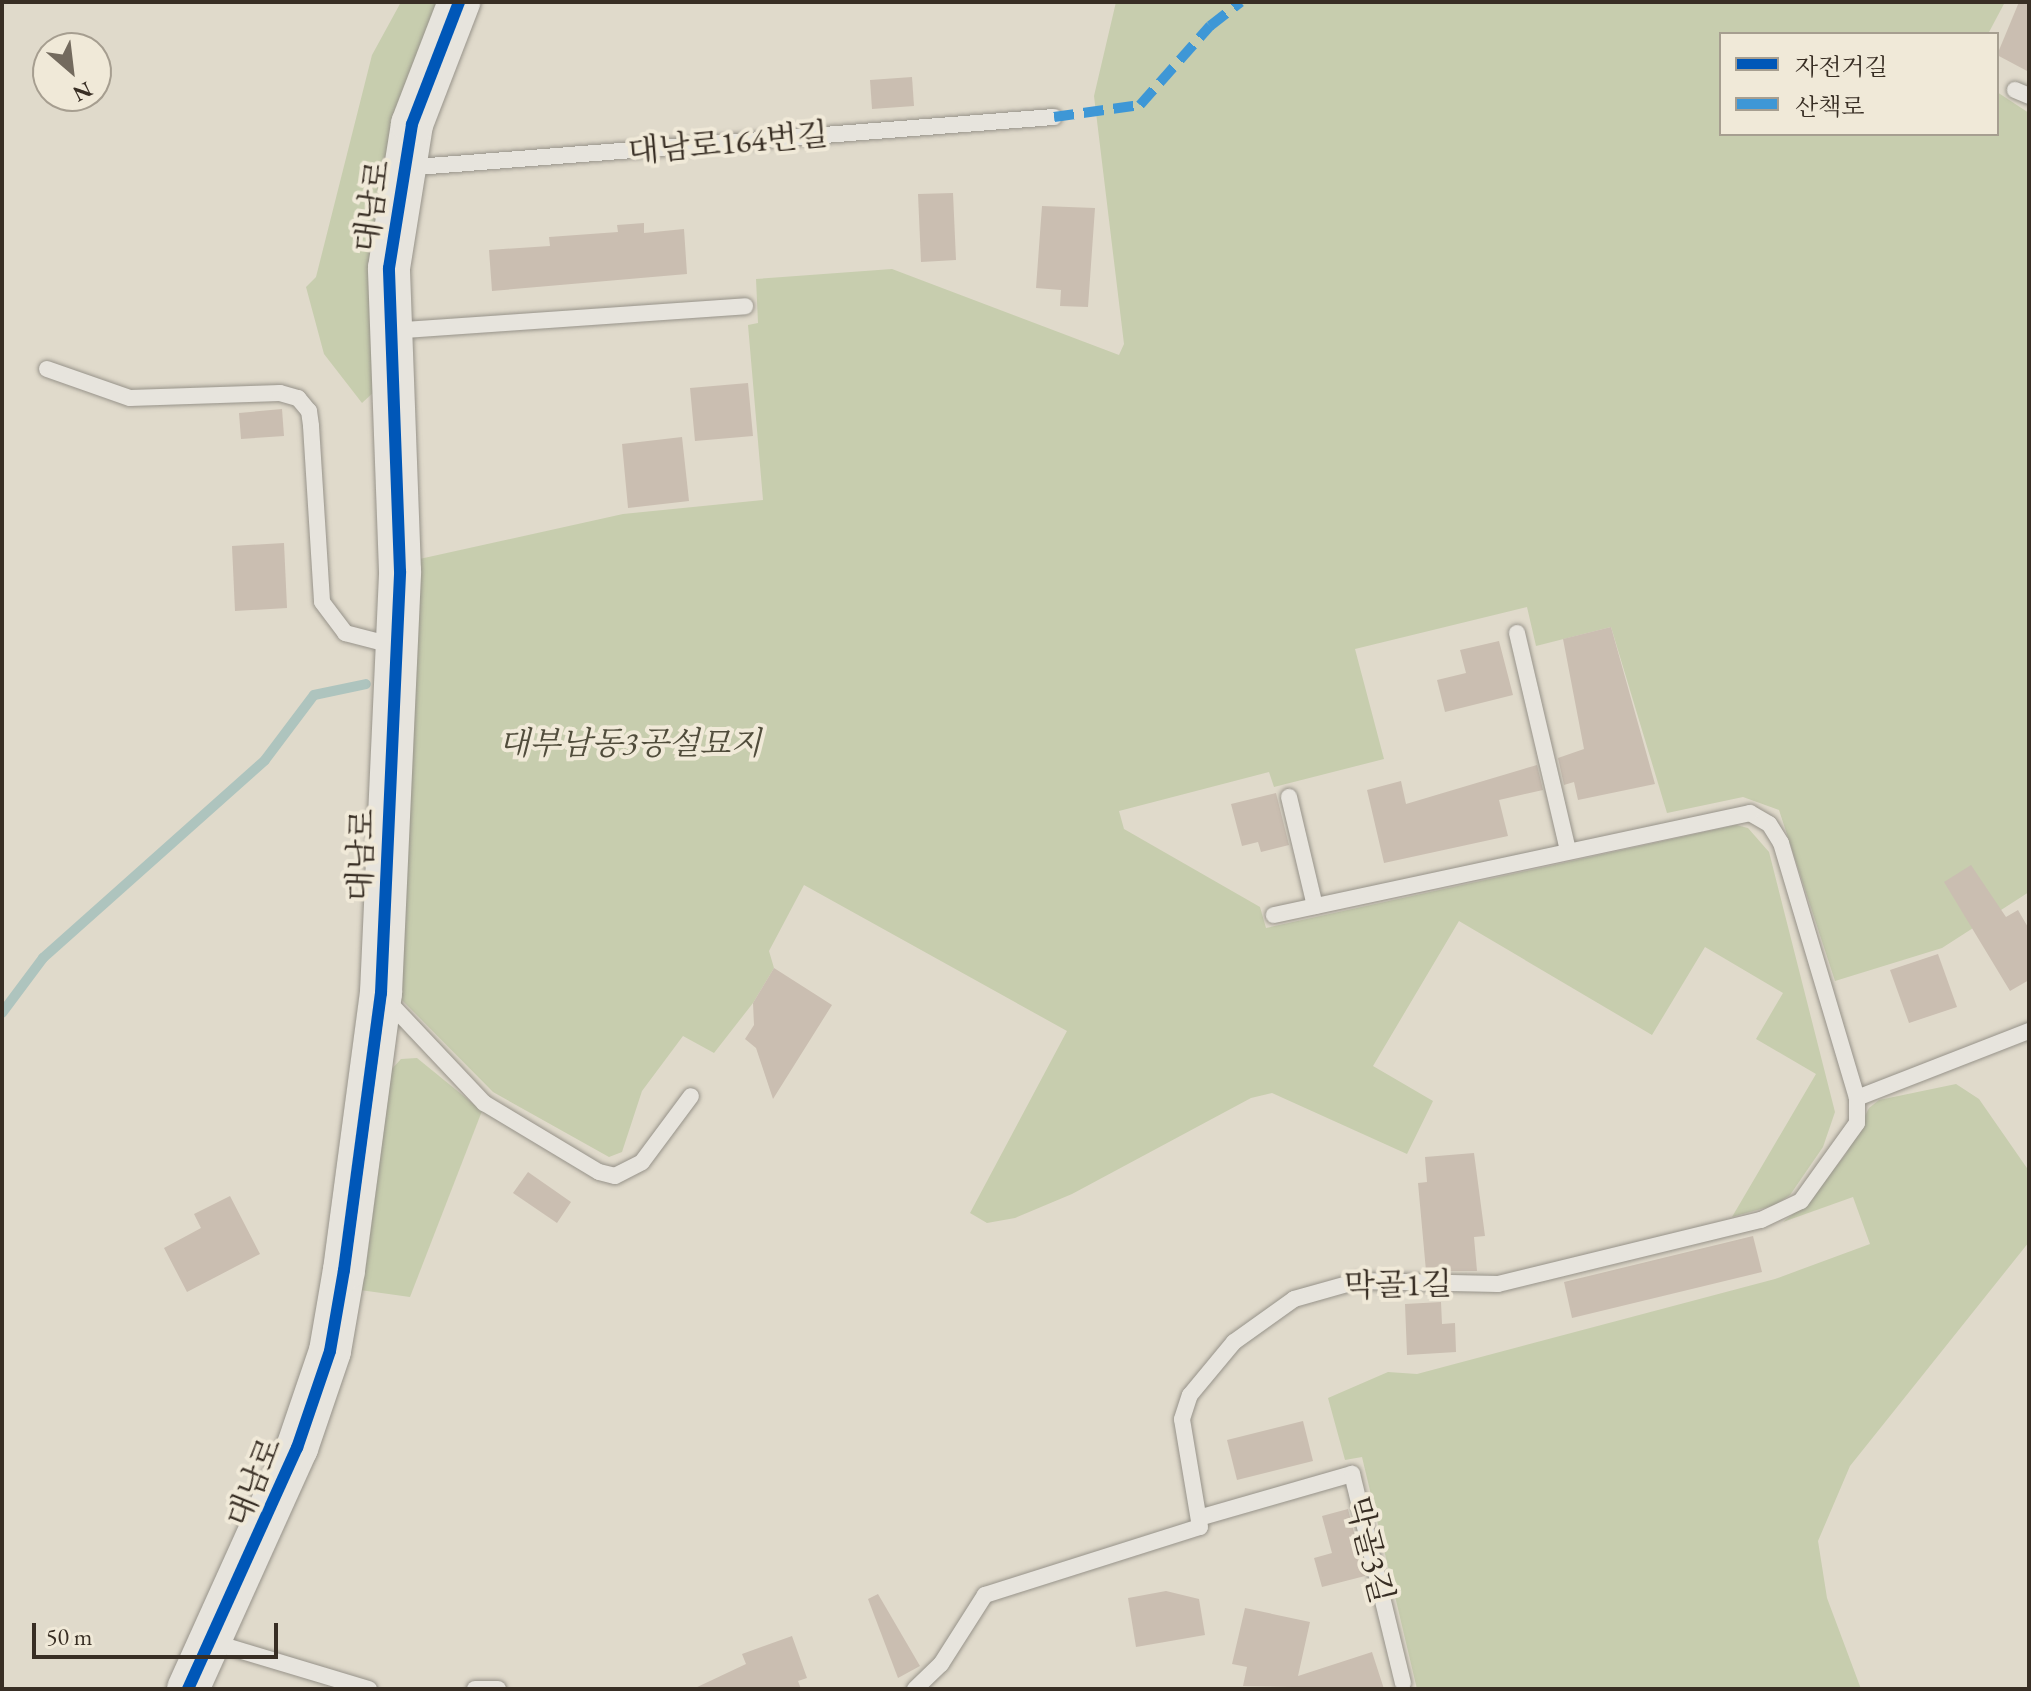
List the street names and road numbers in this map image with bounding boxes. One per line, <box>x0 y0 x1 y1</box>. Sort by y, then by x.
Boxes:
street label: 대남로164번길 <box>626 115 830 171</box>
street label: 대남로 <box>347 157 397 255</box>
street label: 대남로 <box>340 808 382 902</box>
street label: 막골1길 <box>1344 1265 1452 1305</box>
street label: 대남로 <box>219 1432 289 1532</box>
street label: 막골3길 <box>1338 1493 1402 1607</box>

